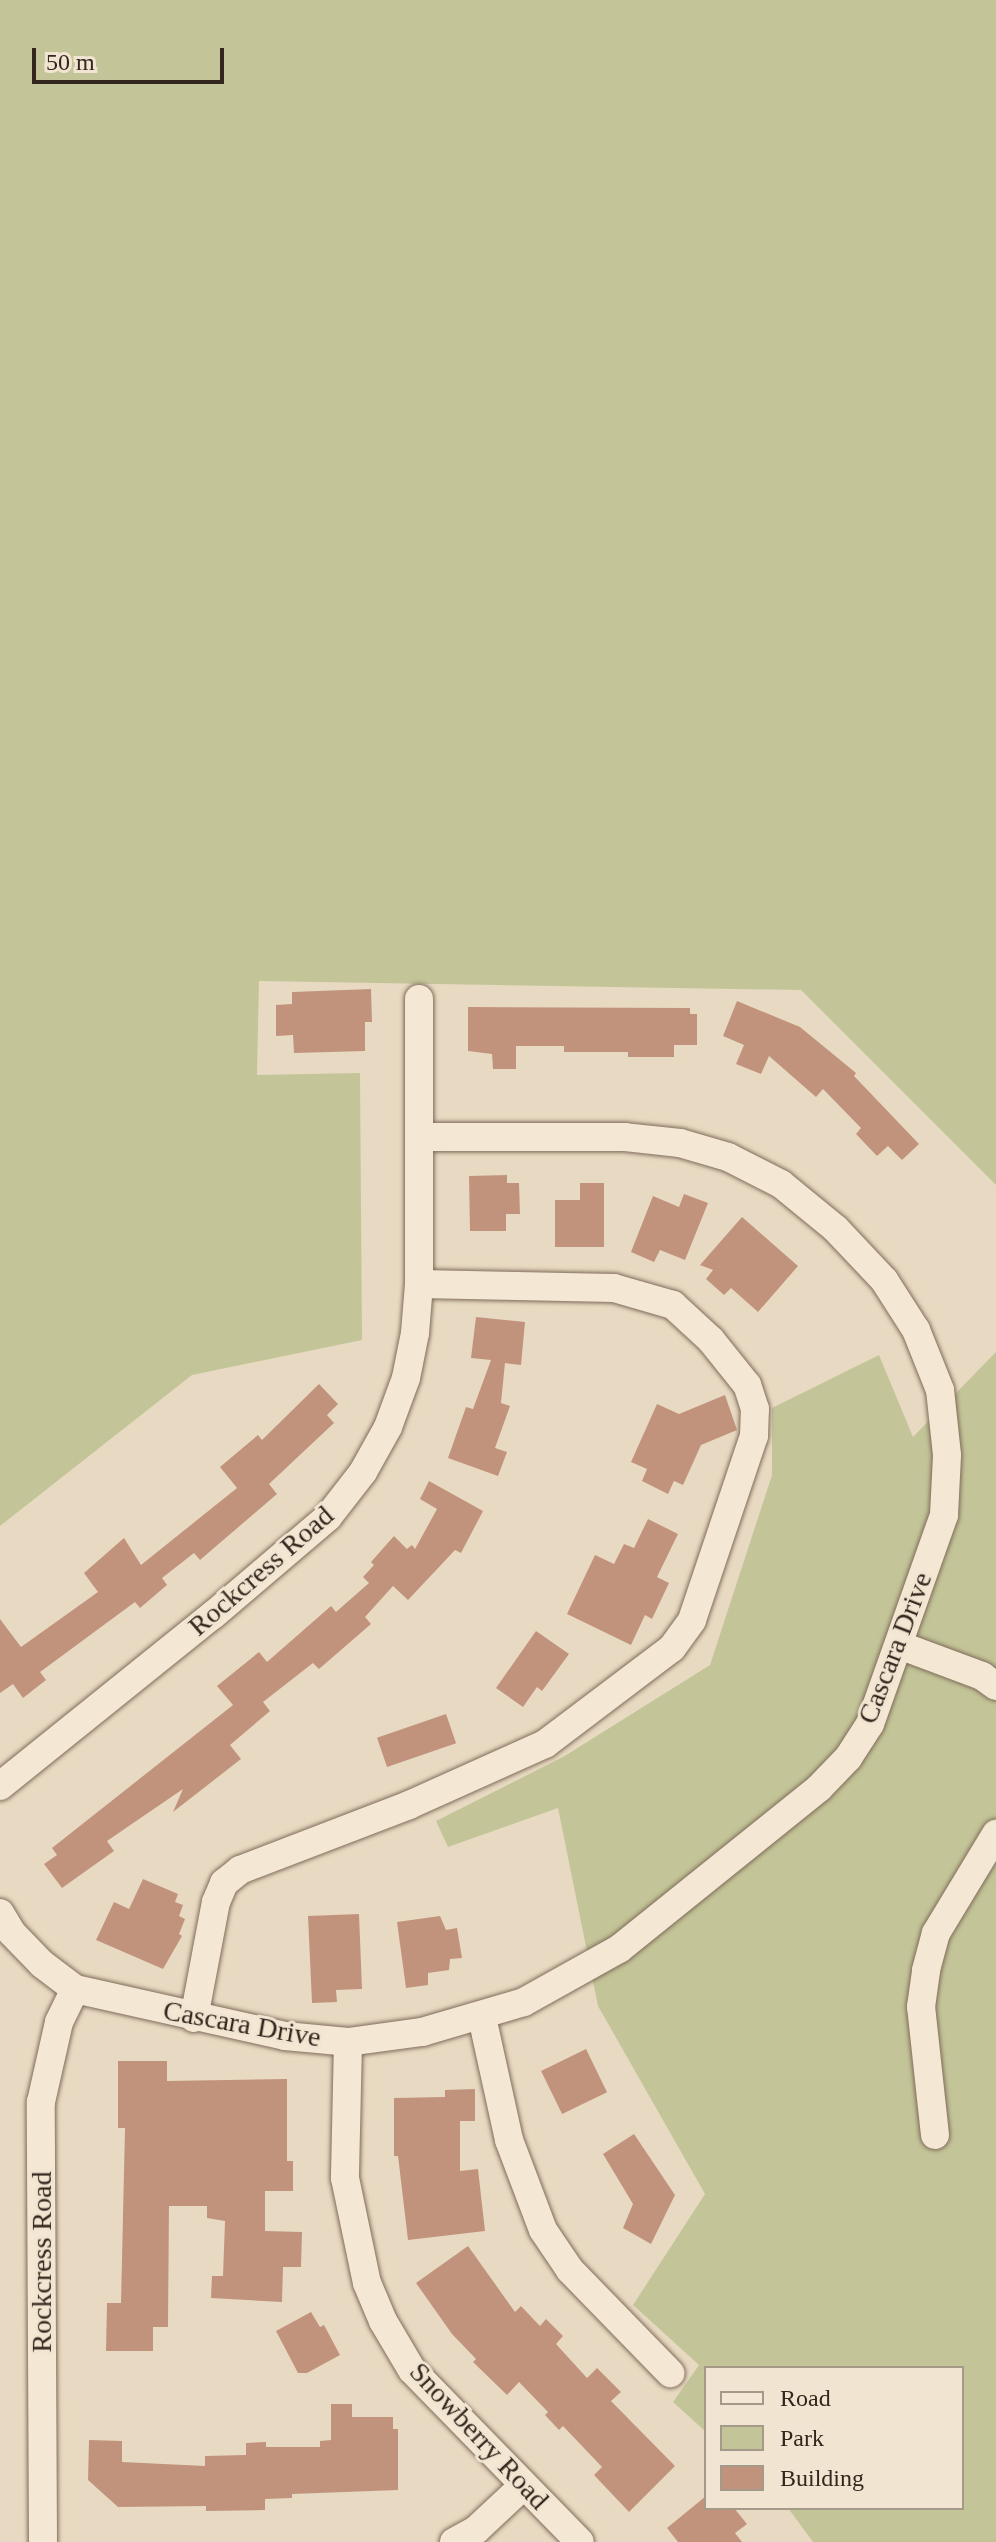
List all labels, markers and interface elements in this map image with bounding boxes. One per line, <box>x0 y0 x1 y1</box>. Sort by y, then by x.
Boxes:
scale bar <box>36 32 228 82</box>
text: 50 m <box>46 49 95 75</box>
street label: Rockcress Road <box>182 1499 340 1643</box>
street label: Cascara Drive <box>851 1568 939 1728</box>
street label: Cascara Drive <box>161 1994 323 2054</box>
street label: Rockcress Road <box>25 2171 59 2353</box>
street label: Snowberry Road <box>402 2355 556 2517</box>
legend <box>704 2366 964 2510</box>
text: Road <box>780 2385 831 2411</box>
text: Park <box>780 2425 824 2451</box>
text: Building <box>780 2465 864 2491</box>

